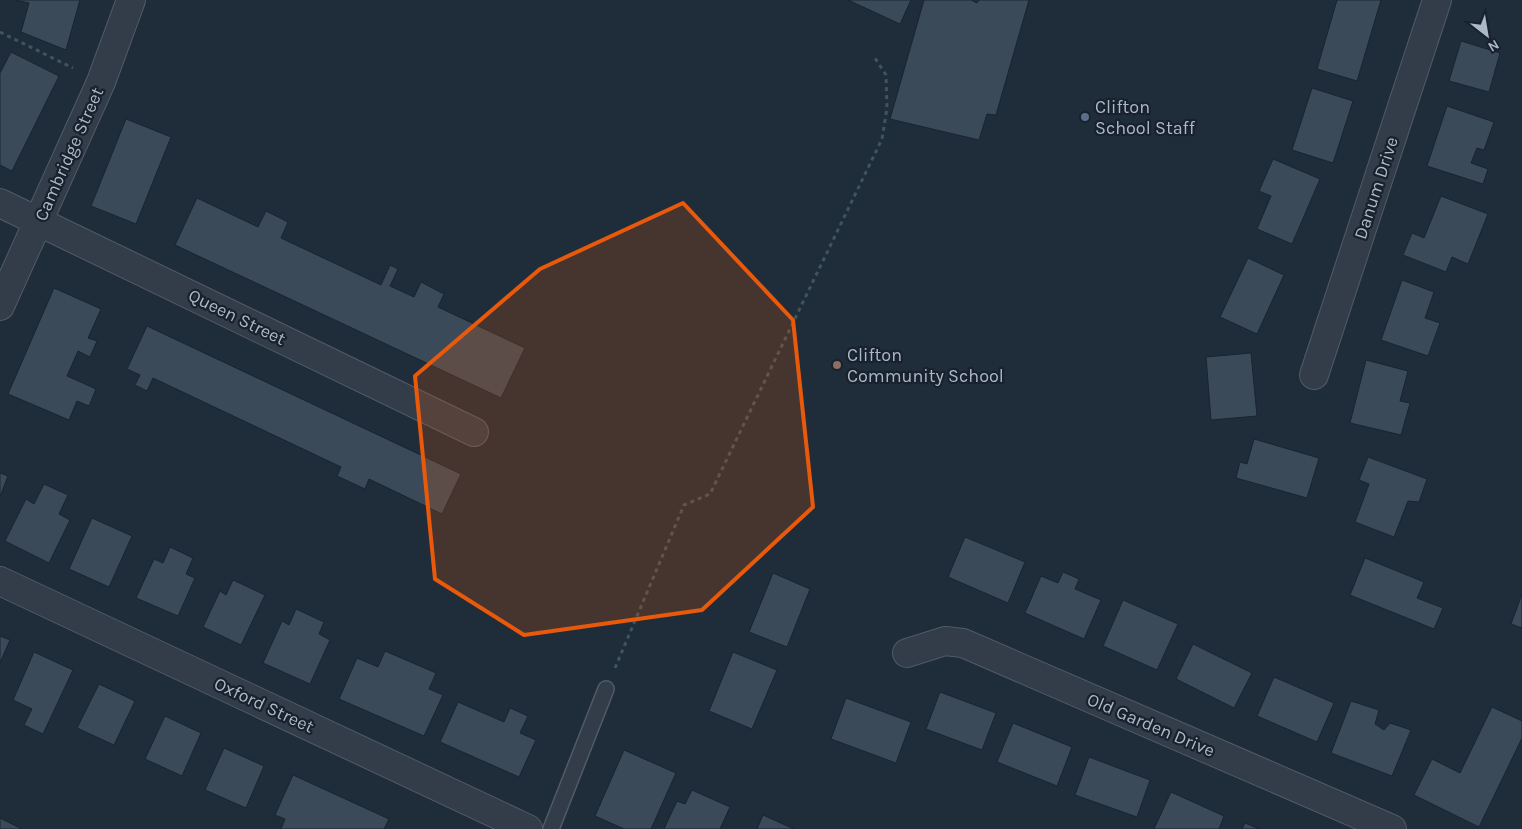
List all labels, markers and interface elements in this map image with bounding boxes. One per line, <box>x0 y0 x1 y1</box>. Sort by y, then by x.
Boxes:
north arrow <box>1462 10 1512 60</box>
text: N <box>1485 36 1502 56</box>
street label: Cambridge Street <box>30 84 108 224</box>
place label: Clifton School Staff <box>1095 96 1196 139</box>
marker: Clifton School Staff <box>1079 111 1091 123</box>
street label: Danum Drive <box>1349 134 1403 242</box>
street label: Queen Street <box>185 284 290 350</box>
place label: Clifton Community School <box>847 344 1004 387</box>
marker: Clifton Community School <box>831 359 843 371</box>
street label: Oxford Street <box>211 672 318 738</box>
street label: Old Garden Drive <box>1084 688 1218 762</box>

